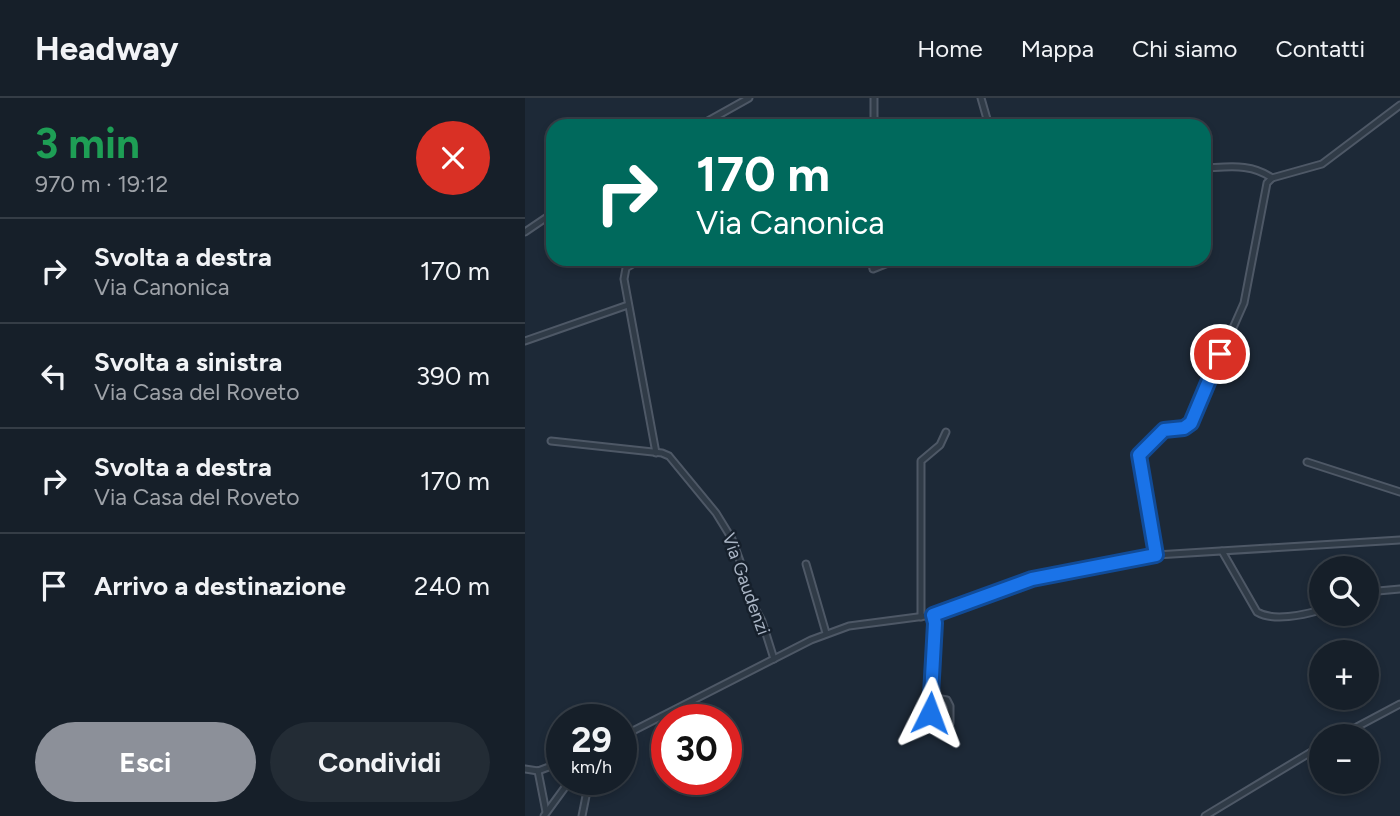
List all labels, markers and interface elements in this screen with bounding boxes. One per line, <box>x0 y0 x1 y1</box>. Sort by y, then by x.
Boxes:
text: Headway <box>35 29 178 68</box>
text: Home <box>917 34 983 63</box>
text: Mappa <box>1021 34 1094 63</box>
text: Chi siamo <box>1132 34 1237 63</box>
text: Contatti <box>1275 34 1365 63</box>
text: 3 min <box>35 118 140 169</box>
button: close <box>416 121 490 195</box>
text: 170 m <box>696 144 830 203</box>
icon: right <box>581 147 672 238</box>
text: 970 m · 19:12 <box>35 170 168 198</box>
text: Via Canonica <box>696 204 885 242</box>
text: Svolta a destra <box>94 241 272 273</box>
icon: right <box>35 252 73 290</box>
text: 170 m <box>420 255 490 287</box>
text: Via Canonica <box>94 273 230 301</box>
pin <box>1190 324 1250 384</box>
icon: arrive <box>1201 335 1239 373</box>
text: Svolta a sinistra <box>94 346 282 378</box>
icon: left <box>35 357 73 395</box>
text: 390 m <box>416 360 490 392</box>
text: Via Casa del Roveto <box>94 378 300 406</box>
text: Svolta a destra <box>94 451 272 483</box>
icon: right <box>35 462 73 500</box>
text: 170 m <box>420 465 490 497</box>
text: Via Casa del Roveto <box>94 483 300 511</box>
street label: Via Gaudenzi <box>717 530 775 638</box>
map controls <box>1309 556 1379 794</box>
button: search <box>1309 556 1379 626</box>
icon: arrive <box>35 567 73 605</box>
text: Arrivo a destinazione <box>94 570 346 602</box>
text: 240 m <box>414 570 490 602</box>
button: + <box>1309 640 1379 710</box>
position arrow <box>893 676 967 750</box>
speed limit sign: 30 <box>651 704 742 795</box>
text: 29 <box>571 719 612 761</box>
button: Esci <box>35 722 256 802</box>
button: Condividi <box>270 722 490 802</box>
button: − <box>1309 724 1379 794</box>
text: km/h <box>571 756 612 778</box>

